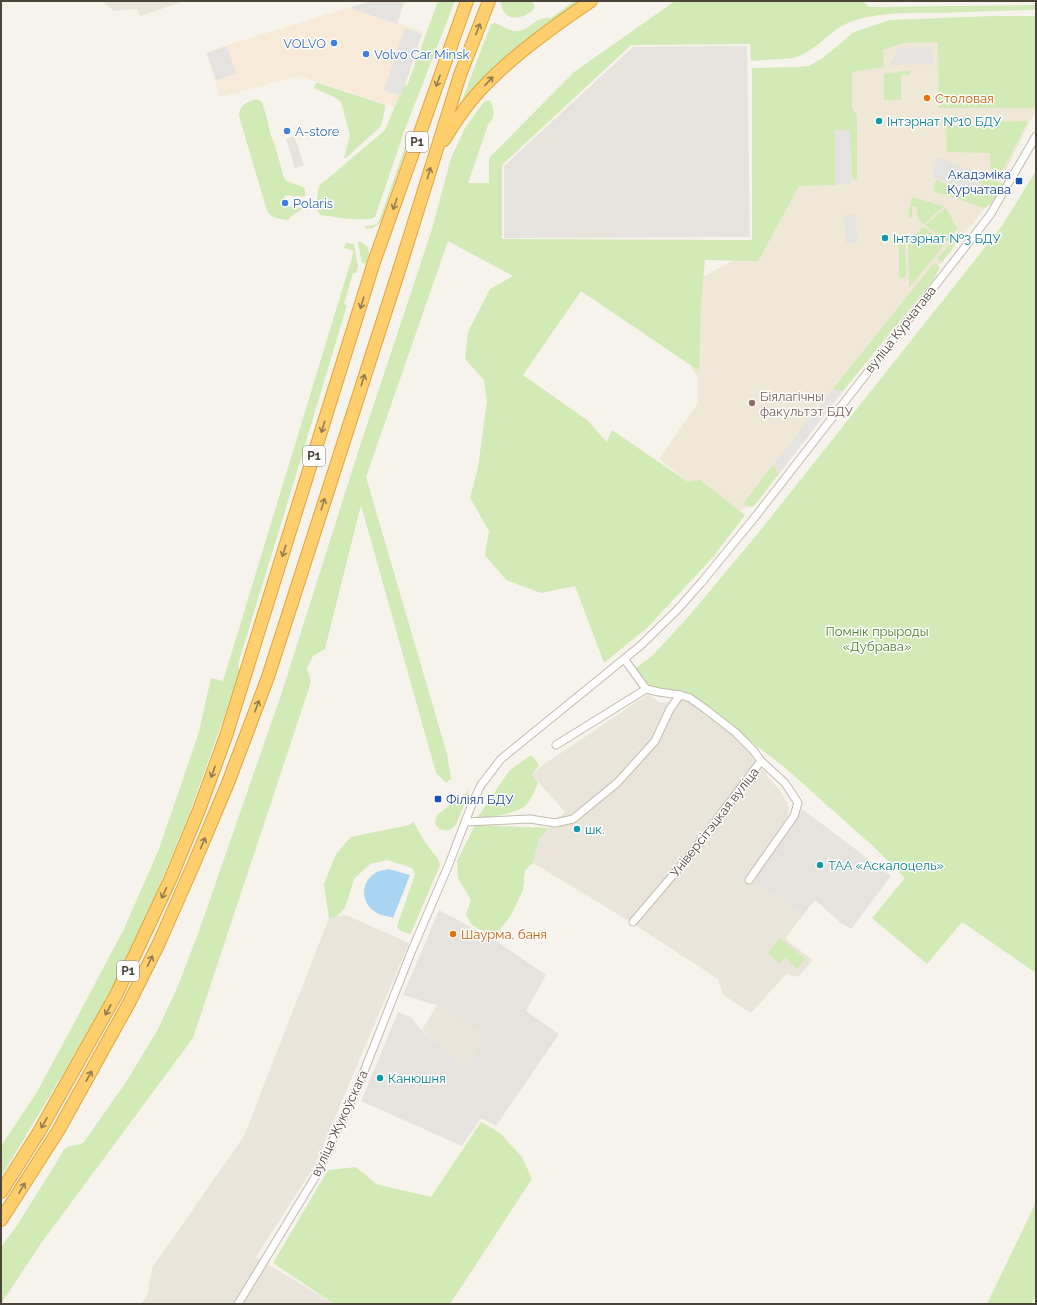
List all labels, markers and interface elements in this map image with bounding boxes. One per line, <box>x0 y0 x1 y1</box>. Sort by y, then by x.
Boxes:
one-way arrow <box>474 23 482 35</box>
place label: VOLVO <box>283 36 326 51</box>
marker: VOLVO <box>329 38 339 48</box>
place label: Volvo Car Minsk <box>374 47 469 62</box>
marker: Volvo Car Minsk <box>361 49 371 59</box>
one-way arrow <box>433 75 441 87</box>
one-way arrow <box>484 76 494 86</box>
place label: Столовая <box>935 91 994 106</box>
marker: Столовая <box>922 93 932 103</box>
place label: Інтэрнат №10 БДУ <box>887 114 1002 129</box>
marker: Інтэрнат №10 БДУ <box>874 116 884 126</box>
place label: А-store <box>295 124 340 139</box>
marker: А-store <box>282 126 292 136</box>
road number: Р1 <box>406 132 428 152</box>
one-way arrow <box>426 167 433 180</box>
place label: Акадэміка Курчатава <box>947 167 1011 197</box>
marker: Акадэміка Курчатава <box>1014 176 1024 186</box>
place label: Polaris <box>293 196 333 211</box>
marker: Polaris <box>280 198 290 208</box>
one-way arrow <box>391 198 398 211</box>
place label: Інтэрнат №3 БДУ <box>893 231 1002 246</box>
marker: Інтэрнат №3 БДУ <box>880 233 890 243</box>
street label: вуліца Курчатава <box>862 283 939 376</box>
one-way arrow <box>358 296 365 309</box>
one-way arrow <box>360 374 367 387</box>
place label: Біялагічны факультэт БДУ <box>760 389 854 419</box>
marker: Біялагічны факультэт БДУ <box>747 398 757 408</box>
one-way arrow <box>319 420 326 433</box>
road number: Р1 <box>303 446 325 466</box>
one-way arrow <box>320 498 327 511</box>
one-way arrow <box>280 544 287 557</box>
park label: Помнік прыроды «Дубрава» <box>826 624 928 654</box>
one-way arrow <box>254 700 261 713</box>
street label: Універсітэцкая вуліца <box>667 765 762 880</box>
one-way arrow <box>209 766 217 778</box>
place label: Філіял БДУ <box>446 792 514 807</box>
marker: Філіял БДУ <box>433 794 443 804</box>
place label: шк. <box>585 822 605 837</box>
marker: шк. <box>572 824 582 834</box>
one-way arrow <box>200 837 208 849</box>
place label: ТАА «Аскалоцель» <box>828 858 944 873</box>
marker: ТАА «Аскалоцель» <box>815 860 825 870</box>
one-way arrow <box>160 886 167 898</box>
place label: Шаурма, баня <box>461 927 547 942</box>
marker: Шаурма, баня <box>448 929 458 939</box>
one-way arrow <box>147 955 154 967</box>
road number: Р1 <box>117 961 139 981</box>
one-way arrow <box>104 1004 111 1016</box>
street label: вуліца Жукоўскага <box>308 1068 371 1179</box>
one-way arrow <box>86 1070 93 1082</box>
place label: Канюшня <box>388 1071 446 1086</box>
marker: Канюшня <box>375 1073 385 1083</box>
one-way arrow <box>40 1117 48 1129</box>
one-way arrow <box>19 1182 27 1194</box>

